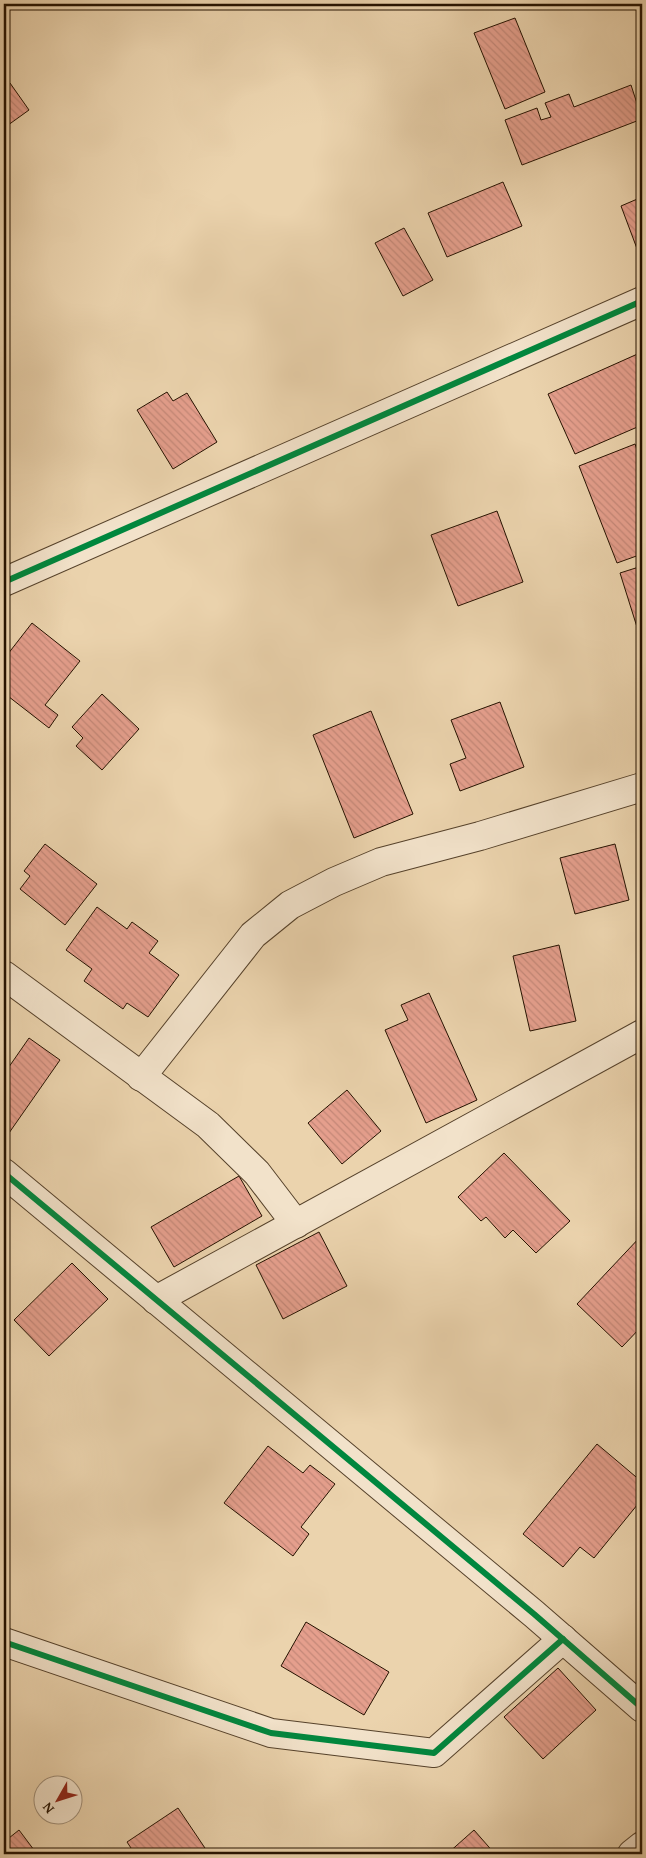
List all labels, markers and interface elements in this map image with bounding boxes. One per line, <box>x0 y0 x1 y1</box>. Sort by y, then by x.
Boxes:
north arrow <box>32 1776 82 1826</box>
text: N <box>37 1798 59 1818</box>

